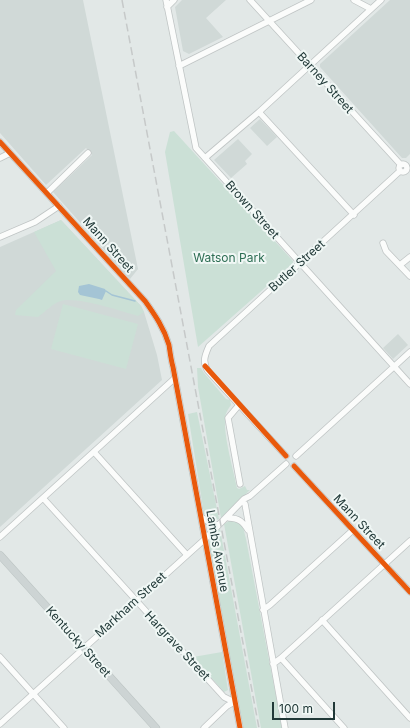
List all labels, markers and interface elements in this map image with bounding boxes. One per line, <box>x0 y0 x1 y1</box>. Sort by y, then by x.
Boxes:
street label: Barney Street <box>294 50 356 116</box>
street label: Brown Street <box>222 178 282 242</box>
street label: Mann Street <box>80 215 136 275</box>
street label: Butler Street <box>266 237 328 295</box>
park label: Watson Park <box>193 251 265 265</box>
street label: Mann Street <box>330 492 388 552</box>
street label: Lambs Avenue <box>203 509 231 593</box>
street label: Markham Street <box>93 569 169 641</box>
street label: Kentucky Street <box>42 604 114 680</box>
street label: Hargrave Street <box>141 608 213 684</box>
scale bar <box>274 694 337 720</box>
text: 100 m <box>279 701 313 716</box>

